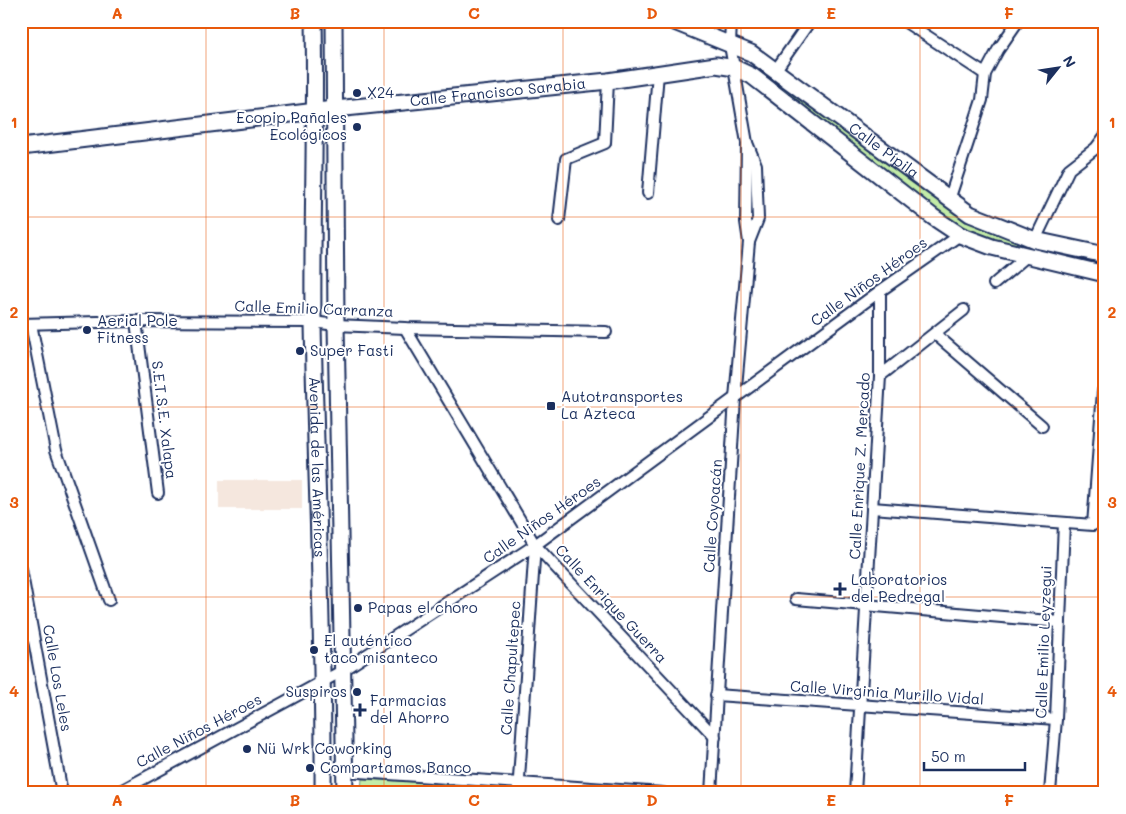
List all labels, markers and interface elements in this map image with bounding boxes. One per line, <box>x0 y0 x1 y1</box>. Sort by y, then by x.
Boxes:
text: A <box>111 2 123 23</box>
text: B <box>290 2 300 23</box>
text: C <box>468 2 480 23</box>
text: D <box>646 2 658 23</box>
text: E <box>826 2 836 23</box>
text: F <box>1004 2 1014 23</box>
north arrow <box>1034 42 1084 92</box>
text: N <box>1059 52 1081 71</box>
street label: Calle Francisco Sarabia <box>409 72 587 110</box>
place label: X24 <box>367 82 394 102</box>
marker: X24 <box>351 87 363 99</box>
place label: Ecopip Pañales Ecológicos <box>236 107 347 144</box>
text: 1 <box>10 111 18 132</box>
text: 1 <box>1108 111 1116 132</box>
street label: Calle Pípila <box>845 117 924 182</box>
marker: Ecopip Pañales Ecológicos <box>351 121 363 133</box>
street label: Calle Niños Héroes <box>806 232 931 330</box>
street label: Calle Emilio Carranza <box>234 295 394 321</box>
text: 2 <box>10 301 19 322</box>
text: 2 <box>1108 301 1117 322</box>
place label: Aerial Pole Fitness <box>97 310 178 347</box>
marker: Aerial Pole Fitness <box>81 324 93 336</box>
place label: Super Fasti <box>310 340 394 360</box>
marker: Super Fasti <box>294 345 306 357</box>
street label: S.E.T.S.E. Xalapa <box>148 360 182 480</box>
street label: Calle Enrique Z. Mercado <box>844 372 874 560</box>
street label: Avenida de las Américas <box>305 376 330 558</box>
place label: Autotransportes La Azteca <box>561 386 683 423</box>
marker: Autotransportes La Azteca <box>545 400 557 412</box>
street label: Calle Coyoacán <box>698 458 726 573</box>
street label: Calle Niños Héroes <box>479 471 604 567</box>
text: 3 <box>9 491 19 512</box>
text: 3 <box>1107 491 1117 512</box>
street label: Calle Enrique Guerra <box>551 540 672 667</box>
street label: Calle Emilio Leyzegui <box>1030 565 1056 719</box>
place label: Laboratorios del Pedregal <box>851 569 947 606</box>
marker: Laboratorios del Pedregal <box>833 582 847 596</box>
place label: Papas el choro <box>368 597 478 617</box>
street label: Calle Chapultepec <box>495 600 525 736</box>
marker: Papas el choro <box>352 602 364 614</box>
street label: Calle Los Leles <box>39 623 77 733</box>
place label: El auténtico taco misanteco <box>324 630 438 667</box>
marker: El auténtico taco misanteco <box>308 644 320 656</box>
street label: Calle Virginia Murillo Vidal <box>790 675 985 709</box>
text: 4 <box>9 680 19 701</box>
text: 4 <box>1107 680 1117 701</box>
place label: Suspiros <box>285 681 347 701</box>
marker: Suspiros <box>351 686 363 698</box>
street label: Calle Niños Héroes <box>132 689 265 772</box>
place label: Farmacias del Ahorro <box>370 690 449 727</box>
marker: Farmacias del Ahorro <box>354 704 366 716</box>
place label: Nü Wrk Coworking <box>257 738 392 758</box>
scale bar <box>924 739 1025 771</box>
marker: Nü Wrk Coworking <box>241 743 253 755</box>
text: 50 m <box>931 746 966 766</box>
place label: Compartamos Banco <box>320 757 471 777</box>
marker: Compartamos Banco <box>304 762 316 774</box>
text: A <box>111 789 123 810</box>
text: B <box>290 789 300 810</box>
text: C <box>468 789 480 810</box>
text: D <box>646 789 658 810</box>
text: E <box>826 789 836 810</box>
text: F <box>1004 789 1014 810</box>

